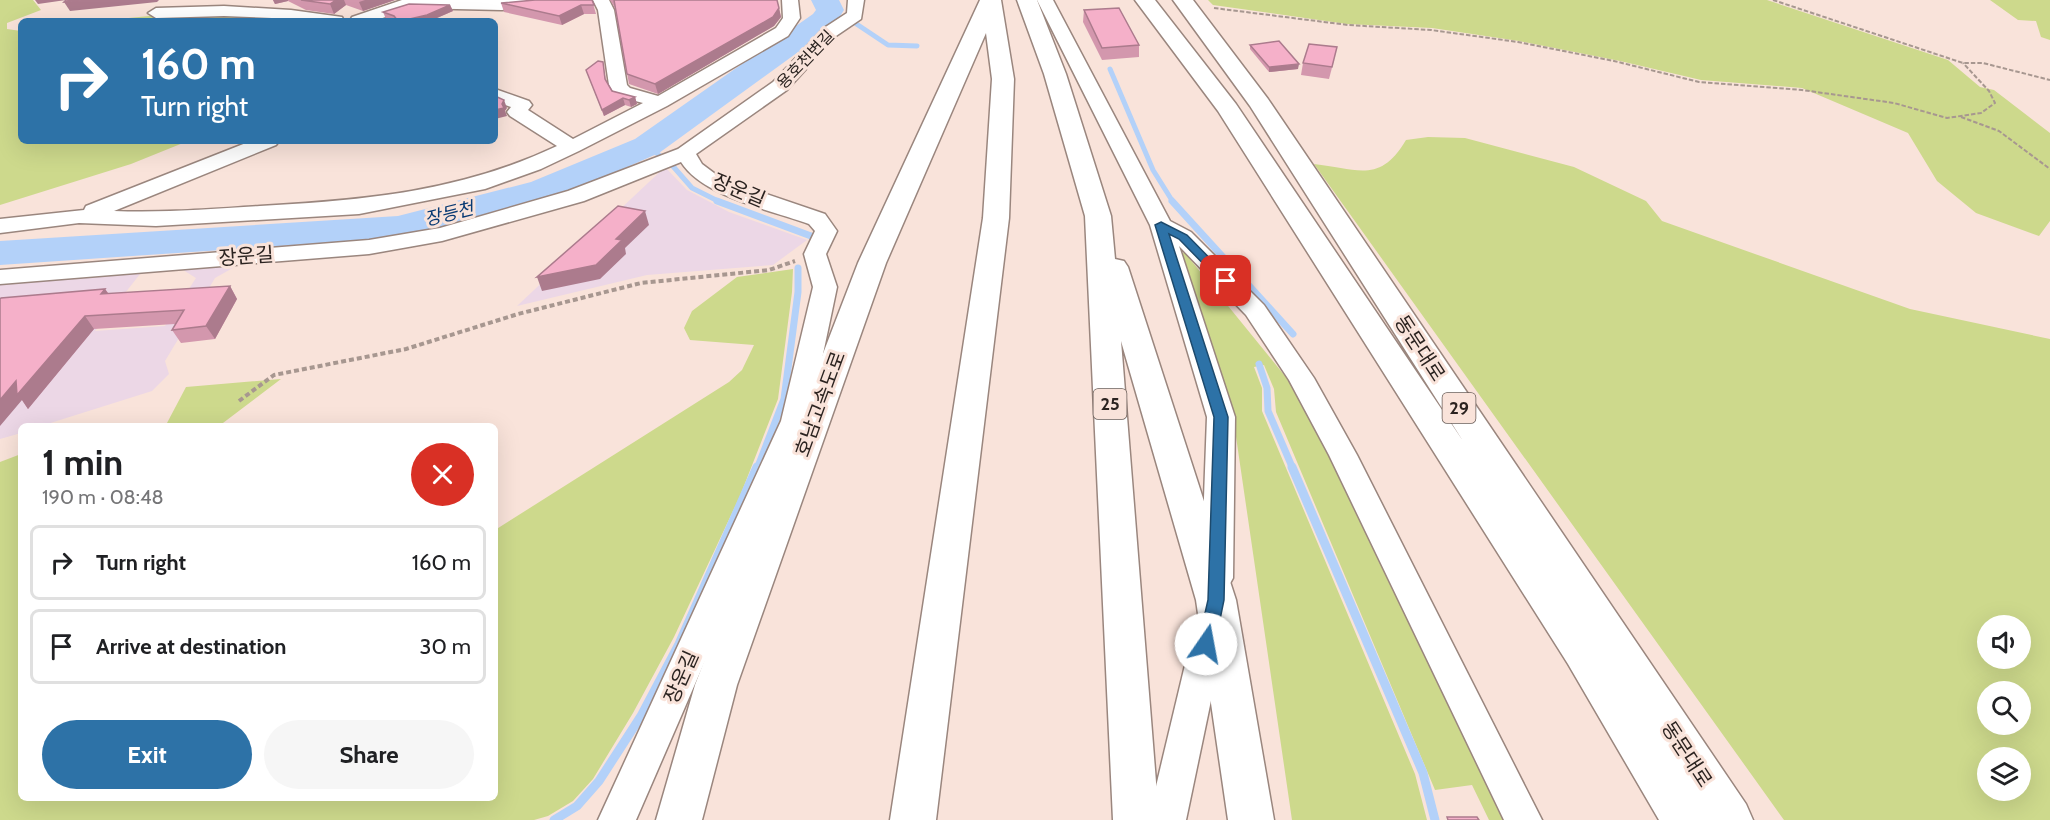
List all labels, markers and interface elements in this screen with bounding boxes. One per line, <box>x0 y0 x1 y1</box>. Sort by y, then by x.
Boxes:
street label: 용호천변길 <box>773 26 838 92</box>
text: 160 m <box>141 38 256 90</box>
icon: right <box>42 42 120 120</box>
text: Turn right <box>141 90 248 123</box>
street label: 장운길 <box>709 168 769 212</box>
water label: 장등천 <box>422 197 478 231</box>
street label: 장운길 <box>218 242 274 270</box>
pin <box>1200 255 1251 306</box>
icon: arrive <box>1209 264 1242 297</box>
street label: 동문대로 <box>1390 311 1450 385</box>
street label: 호남고속도로 <box>790 348 850 460</box>
road number: 25 <box>1094 389 1126 419</box>
road number: 29 <box>1442 393 1476 423</box>
text: 1 min <box>42 440 123 484</box>
button: close <box>411 443 474 506</box>
text: 190 m · 08:48 <box>42 485 164 509</box>
icon: right <box>45 546 78 579</box>
text: Turn right <box>96 549 186 576</box>
text: 160 m <box>412 549 471 576</box>
position arrow <box>1174 612 1238 676</box>
map controls <box>1977 615 2031 801</box>
button: sound <box>1977 615 2031 669</box>
icon: arrive <box>45 630 78 663</box>
text: Arrive at destination <box>96 633 286 660</box>
text: 30 m <box>419 633 471 660</box>
street label: 장운길 <box>659 647 703 707</box>
button: search <box>1977 681 2031 735</box>
street label: 동문대로 <box>1657 717 1717 791</box>
button: Exit <box>42 720 252 789</box>
button: Share <box>264 720 474 789</box>
button: layers <box>1977 747 2031 801</box>

